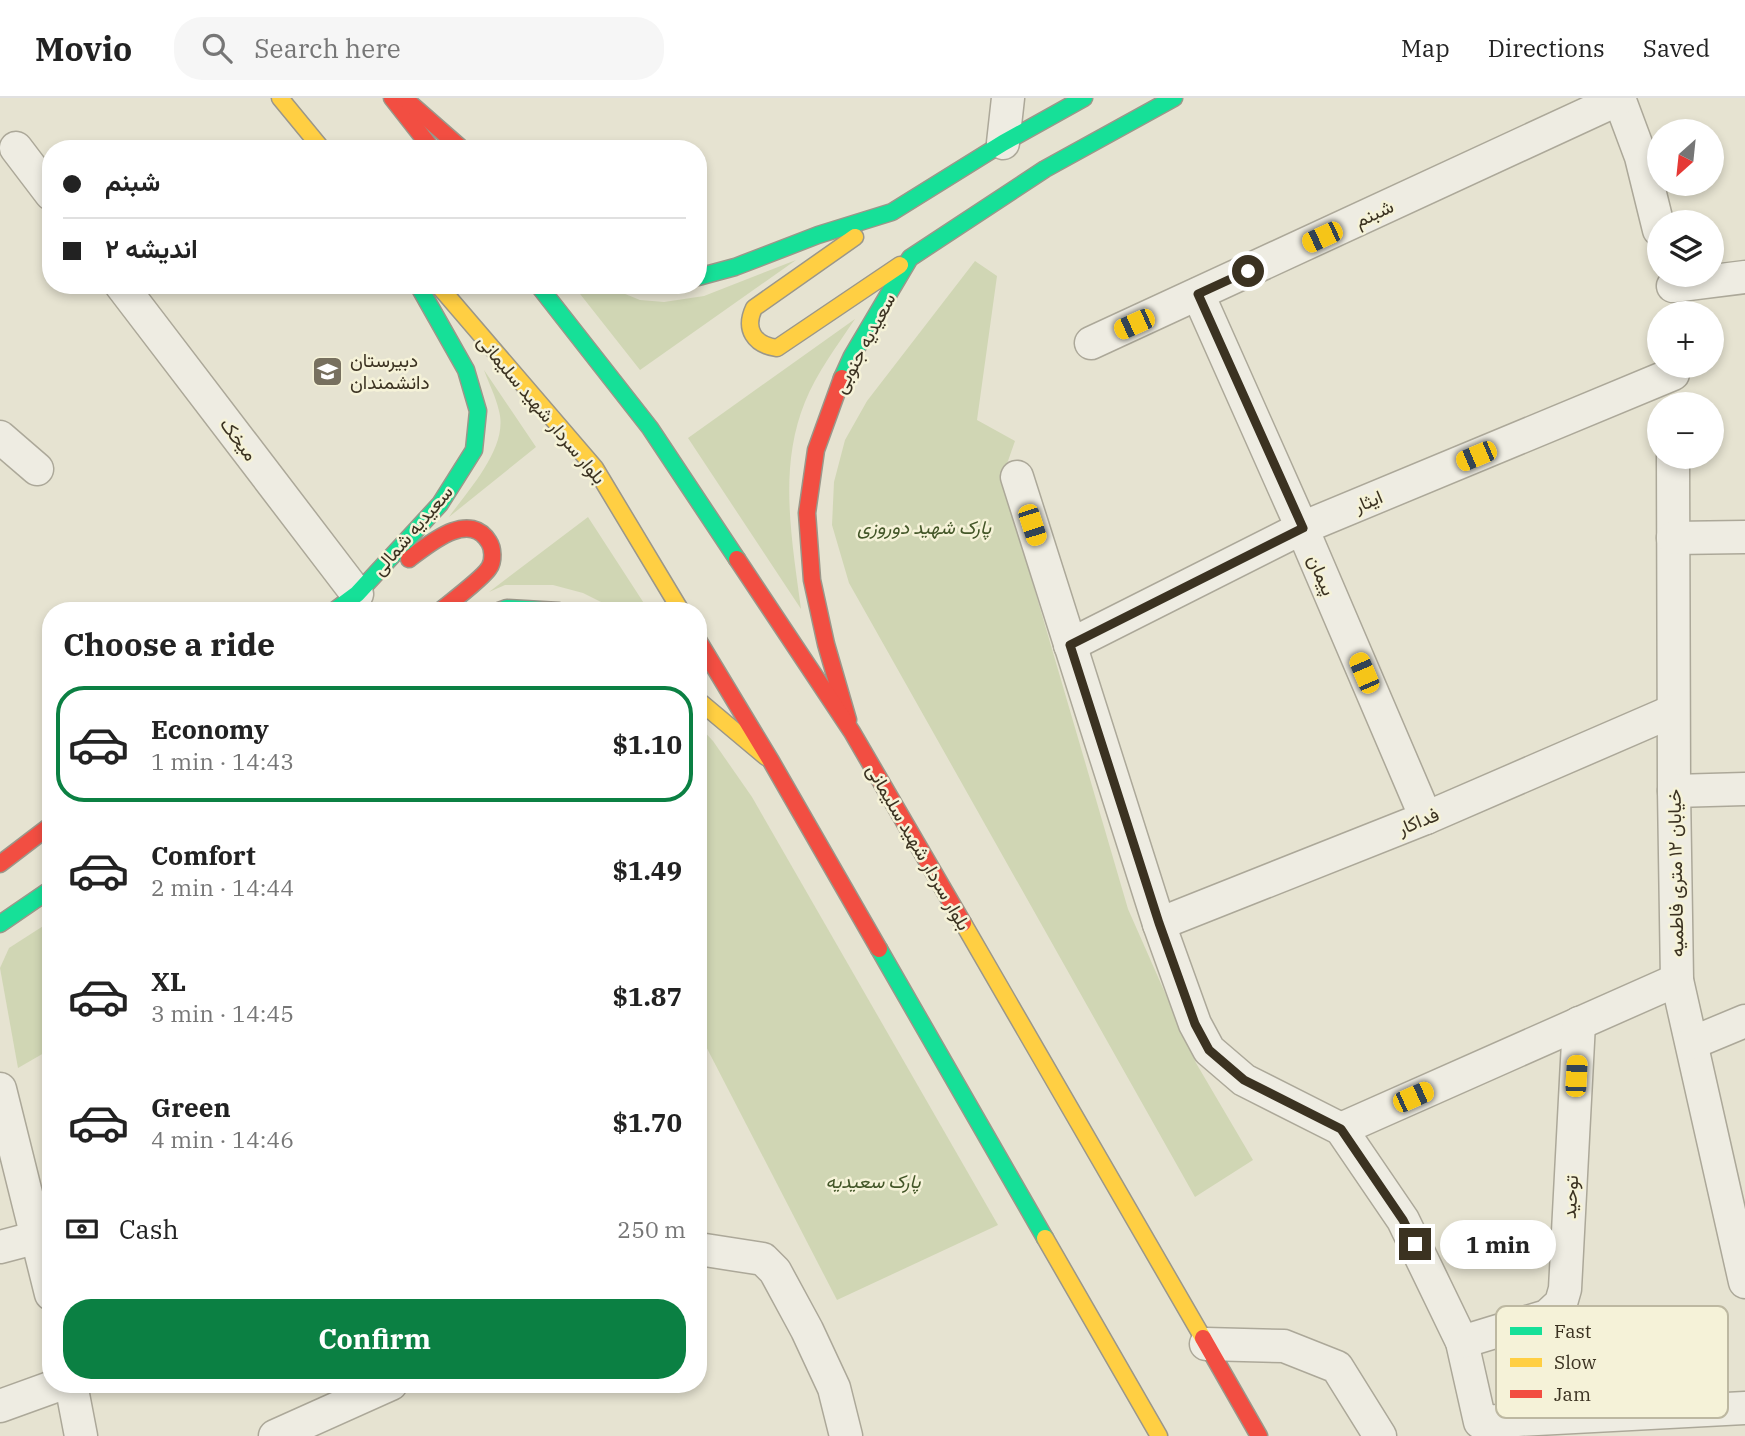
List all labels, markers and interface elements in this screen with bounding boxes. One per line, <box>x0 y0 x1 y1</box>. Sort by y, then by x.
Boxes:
search box <box>174 17 664 80</box>
text: Movio <box>35 27 132 70</box>
icon: search <box>198 29 236 67</box>
text: Search here <box>254 31 401 65</box>
text: Map <box>1401 32 1450 64</box>
text: Directions <box>1488 32 1605 64</box>
text: Saved <box>1643 32 1710 64</box>
north arrow <box>1647 119 1724 196</box>
map controls <box>1647 119 1724 469</box>
text: شبنم <box>105 164 160 198</box>
street label: شبنم <box>1351 194 1398 233</box>
button: layers <box>1647 210 1724 287</box>
car <box>1299 219 1346 255</box>
text: اندیشه ۲ <box>105 231 198 265</box>
route start <box>1232 255 1264 287</box>
street label: سعیدیه جنوبی <box>828 289 900 397</box>
button: + <box>1647 301 1724 378</box>
car <box>1111 306 1158 342</box>
street label: بلوار سردار شهید سلیمانی <box>472 329 612 489</box>
place label: دبیرستان دانشمندان <box>350 348 430 394</box>
school or university icon: دبیرستان دانشمندان <box>310 354 344 388</box>
button: − <box>1647 392 1724 469</box>
street label: میخک <box>215 413 263 465</box>
car <box>1453 438 1500 474</box>
street label: سعیدیه شمالی <box>366 480 458 580</box>
street label: ایثار <box>1349 484 1386 518</box>
car <box>1016 502 1049 548</box>
park label: پارک شهید دوروزی <box>857 515 992 541</box>
street label: پیمان <box>1301 551 1341 600</box>
text: Choose a ride <box>63 623 275 665</box>
car <box>1347 650 1382 696</box>
text: Economy <box>151 712 269 746</box>
icon: car <box>67 713 130 776</box>
text: $1.10 <box>612 727 682 761</box>
text: 1 min · 14:43 <box>151 746 294 776</box>
street label: بلوار سردار شهید سلیمانی <box>862 760 976 934</box>
street label: خیابان ۱۲ متری فاطمیه <box>1662 789 1688 957</box>
street label: فداکار <box>1393 802 1442 841</box>
text: Comfort <box>151 838 256 872</box>
icon: car <box>67 839 130 902</box>
text: $1.49 <box>612 853 682 887</box>
text: 2 min · 14:44 <box>151 872 294 902</box>
text: XL <box>151 964 186 998</box>
icon: car <box>67 965 130 1028</box>
text: $1.87 <box>612 979 682 1013</box>
text: 3 min · 14:45 <box>151 998 294 1028</box>
car <box>1565 1054 1588 1098</box>
car <box>1390 1079 1437 1115</box>
text: Green <box>151 1090 231 1124</box>
icon: car <box>67 1091 130 1154</box>
text: $1.70 <box>612 1105 682 1139</box>
text: 4 min · 14:46 <box>151 1124 294 1154</box>
park label: پارک سعیدیه <box>826 1169 922 1195</box>
street label: توحید <box>1557 1174 1583 1220</box>
icon: cash <box>63 1210 101 1248</box>
text: Cash <box>119 1212 179 1246</box>
text: 250 m <box>617 1214 686 1244</box>
callout: 1 min <box>1440 1220 1555 1268</box>
route end <box>1399 1228 1431 1260</box>
text: 1 min <box>1466 1229 1530 1259</box>
button: Confirm <box>63 1299 686 1379</box>
legend <box>1496 1306 1728 1418</box>
text: Fast <box>1554 1319 1592 1343</box>
text: Slow <box>1554 1350 1596 1374</box>
text: Jam <box>1554 1382 1591 1406</box>

